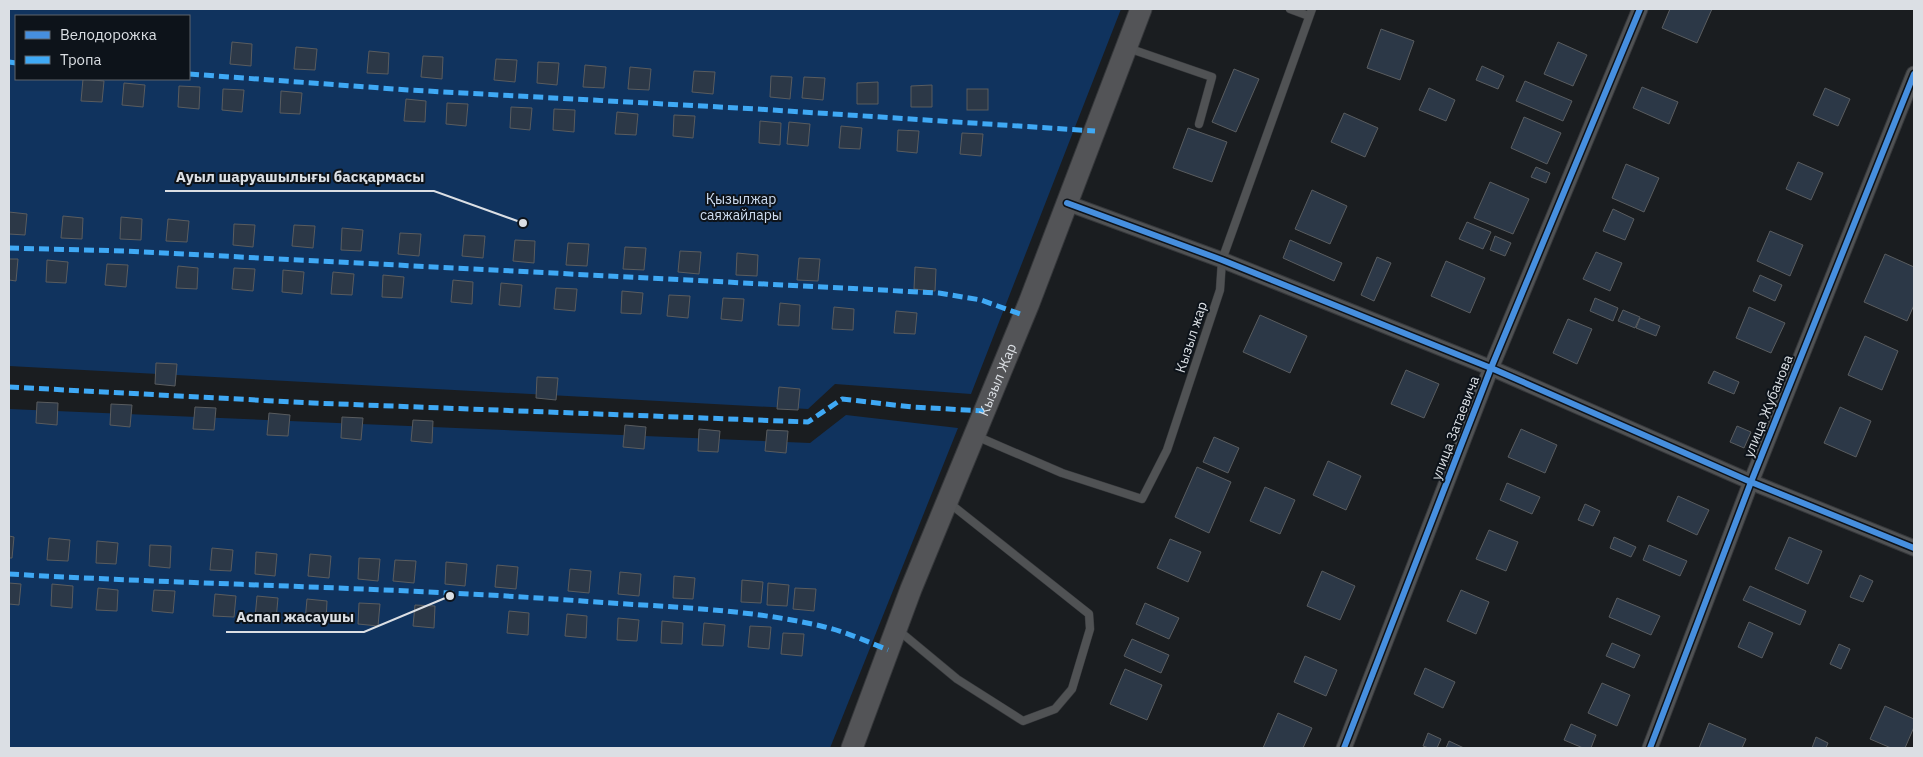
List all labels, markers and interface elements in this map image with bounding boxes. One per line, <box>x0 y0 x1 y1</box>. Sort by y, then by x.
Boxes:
legend <box>15 15 190 80</box>
text: Велодорожка <box>60 25 157 44</box>
text: Тропа <box>60 50 102 69</box>
callout: Ауыл шаруашылығы басқармасы <box>165 161 434 191</box>
text: Ауыл шаруашылығы басқармасы <box>176 167 424 186</box>
park label: Қызылжар саяжайлары <box>700 190 782 224</box>
street label: Кызыл жар <box>1171 299 1211 375</box>
street label: Кызыл Жар <box>974 341 1020 419</box>
street label: улица Жубанова <box>1739 352 1797 460</box>
street label: улица Затаевича <box>1427 373 1483 483</box>
callout: Аспап жасаушы <box>226 602 364 632</box>
text: Аспап жасаушы <box>236 607 354 626</box>

